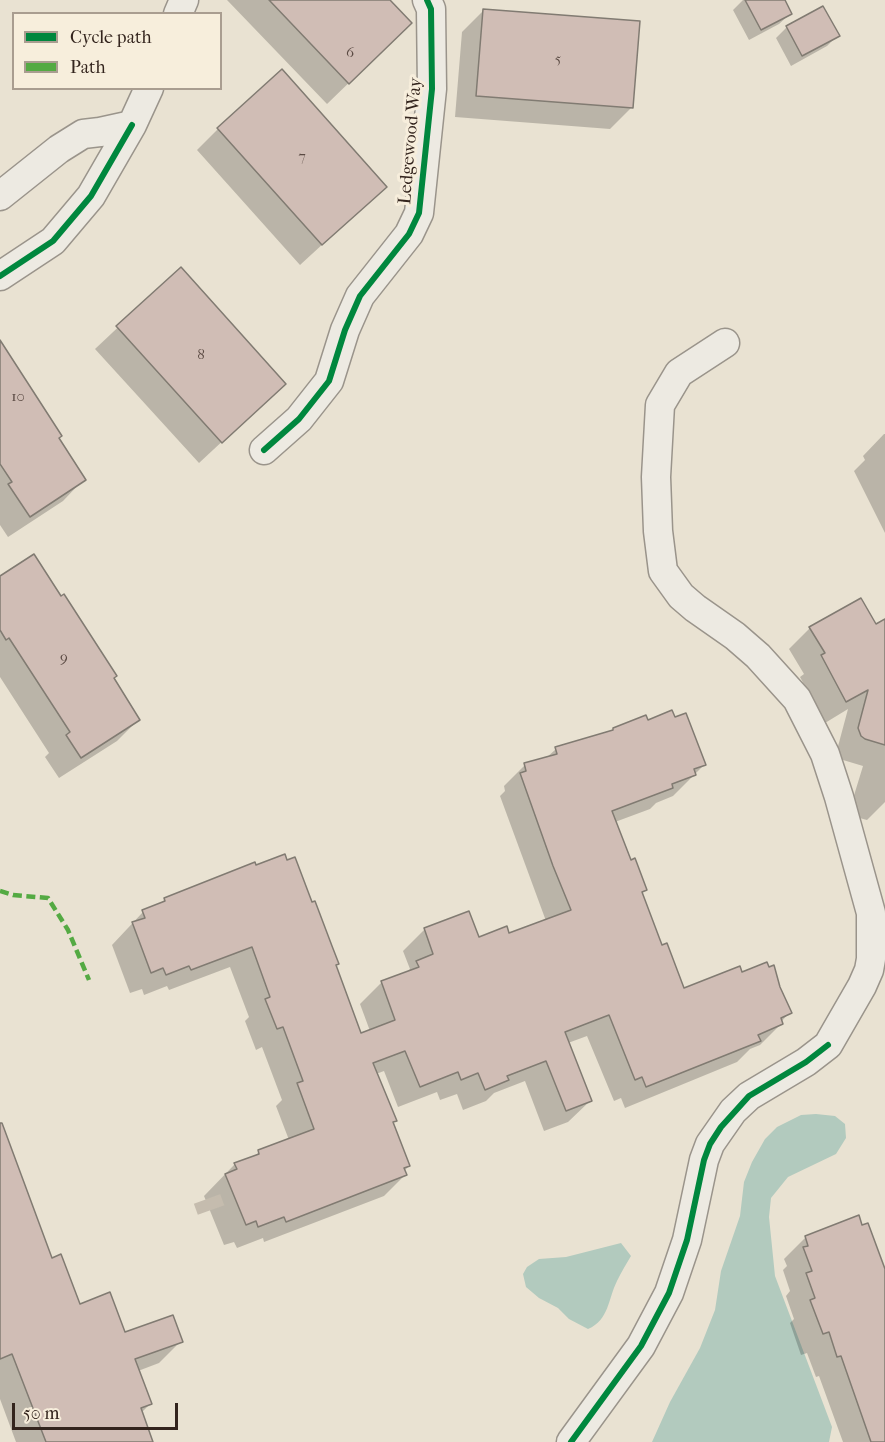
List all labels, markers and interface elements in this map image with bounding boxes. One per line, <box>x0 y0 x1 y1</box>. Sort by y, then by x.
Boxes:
legend <box>12 12 222 90</box>
text: Cycle path <box>70 27 151 48</box>
house number: 6 <box>346 44 354 62</box>
house number: 5 <box>555 50 561 68</box>
text: Path <box>70 57 106 78</box>
street label: Ledgewood Way <box>395 77 427 205</box>
house number: 7 <box>298 148 306 166</box>
house number: 8 <box>197 346 205 364</box>
house number: 10 <box>11 388 25 406</box>
house number: 9 <box>60 649 68 667</box>
scale bar <box>15 1391 182 1429</box>
text: 50 m <box>23 1403 59 1424</box>

